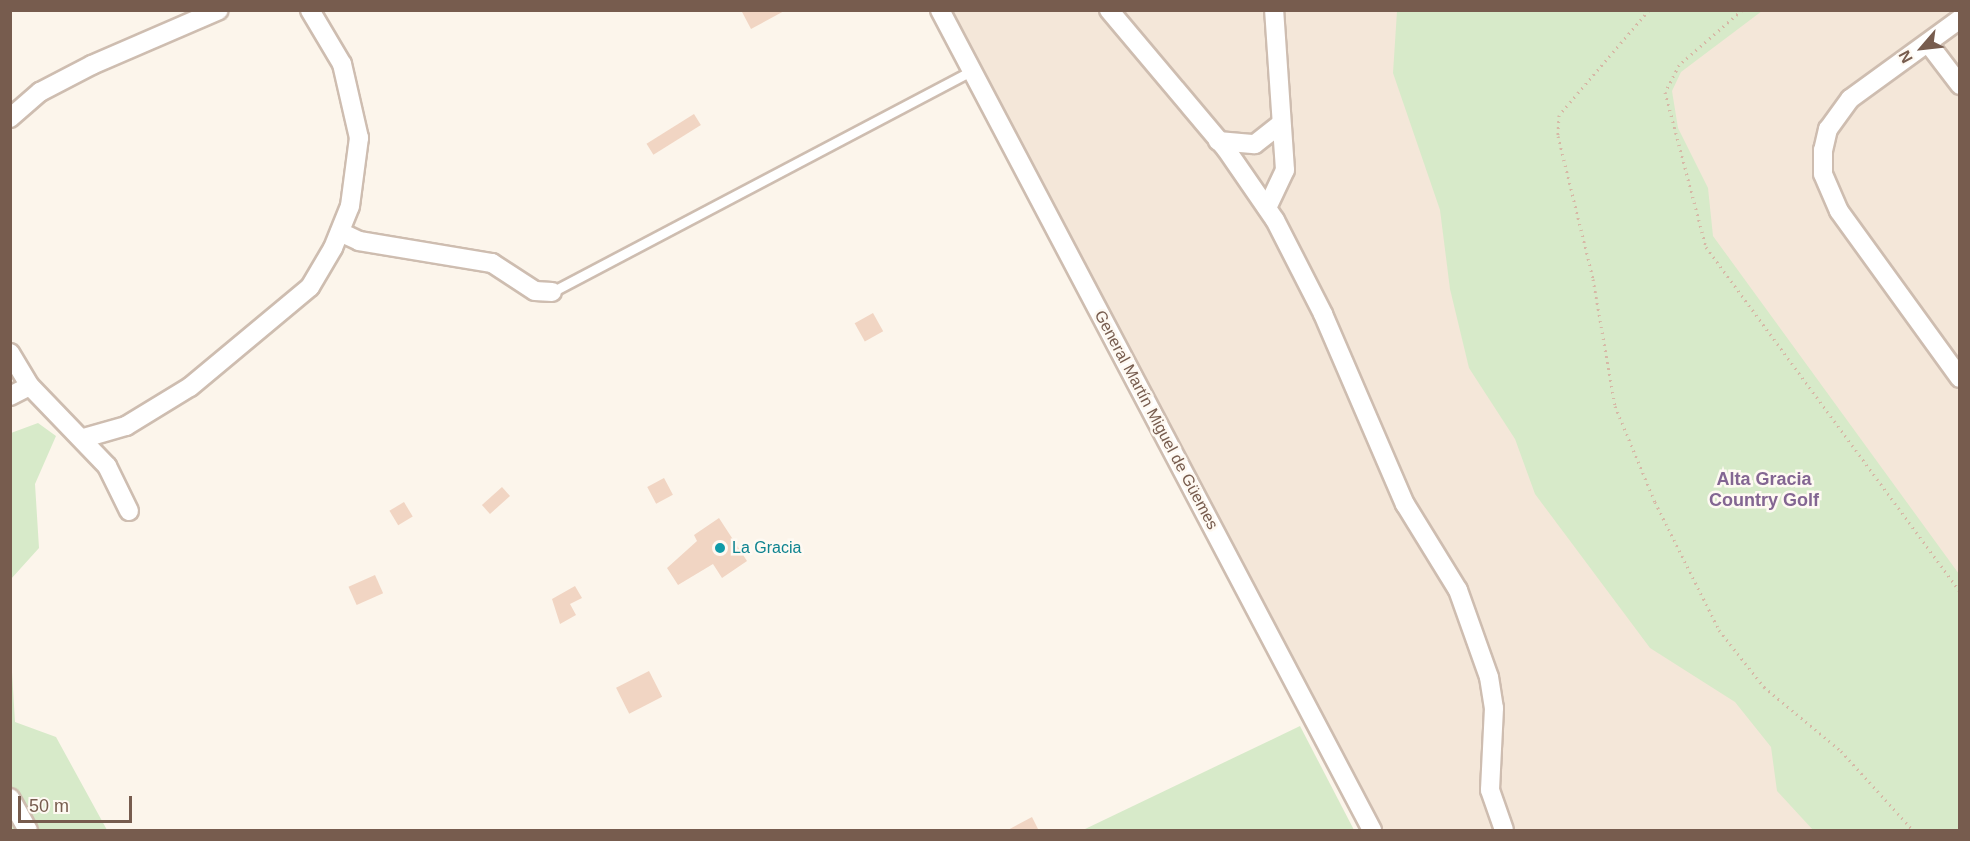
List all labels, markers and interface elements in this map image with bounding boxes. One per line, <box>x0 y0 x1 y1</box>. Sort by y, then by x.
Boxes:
north arrow <box>1892 18 1952 78</box>
text: N <box>1895 48 1916 66</box>
street label: General Martín Miguel de Güemes <box>1090 307 1222 533</box>
district label: Alta Gracia Country Golf <box>1709 469 1819 512</box>
place label: La Gracia <box>732 538 801 558</box>
marker: La Gracia <box>713 541 727 555</box>
scale bar <box>21 784 135 822</box>
text: 50 m <box>29 796 69 816</box>

